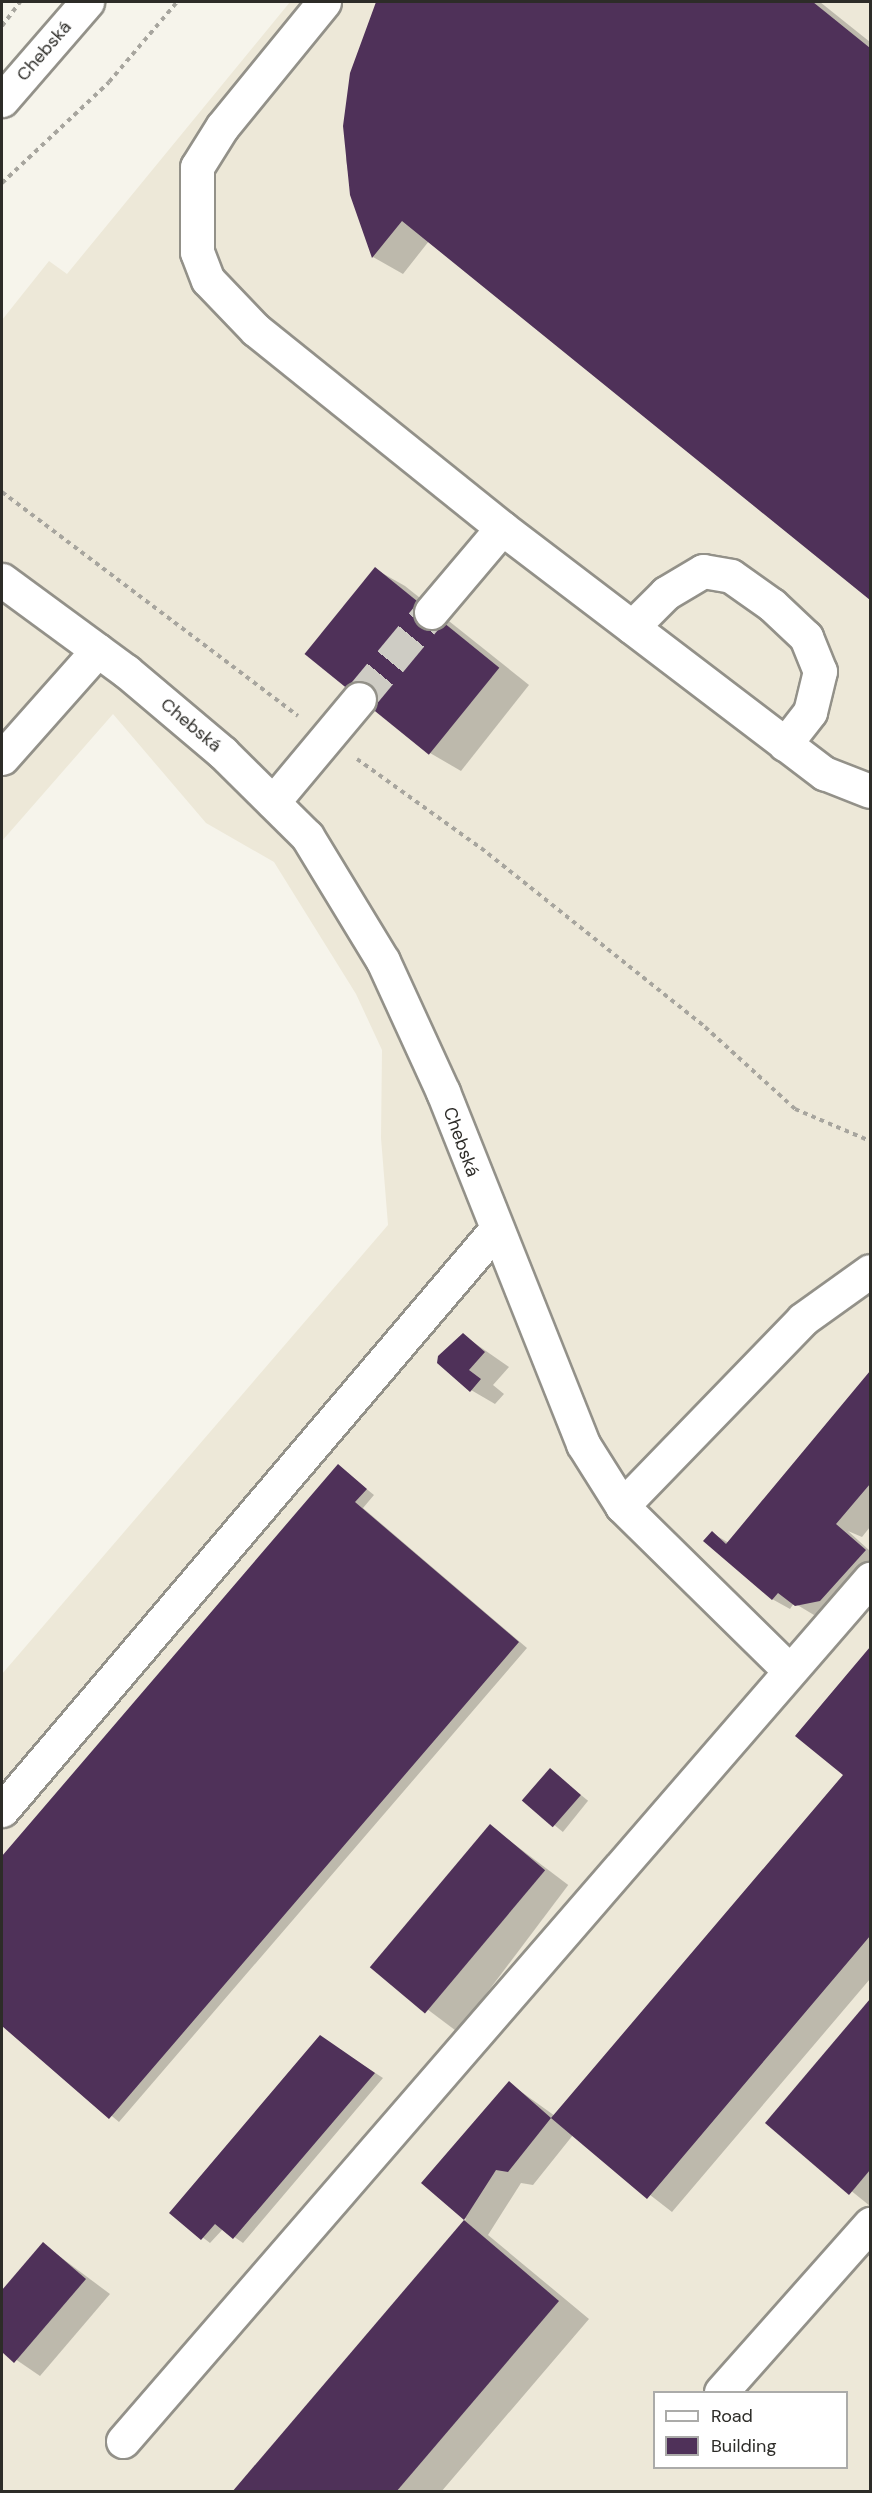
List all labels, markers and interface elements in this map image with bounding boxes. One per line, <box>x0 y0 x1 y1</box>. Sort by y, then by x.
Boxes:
street label: Chebská <box>12 17 76 85</box>
street label: Chebská <box>156 693 226 757</box>
street label: Chebská <box>438 1104 484 1180</box>
legend <box>653 2391 848 2469</box>
text: Road <box>711 2404 753 2428</box>
text: Building <box>711 2434 776 2458</box>

